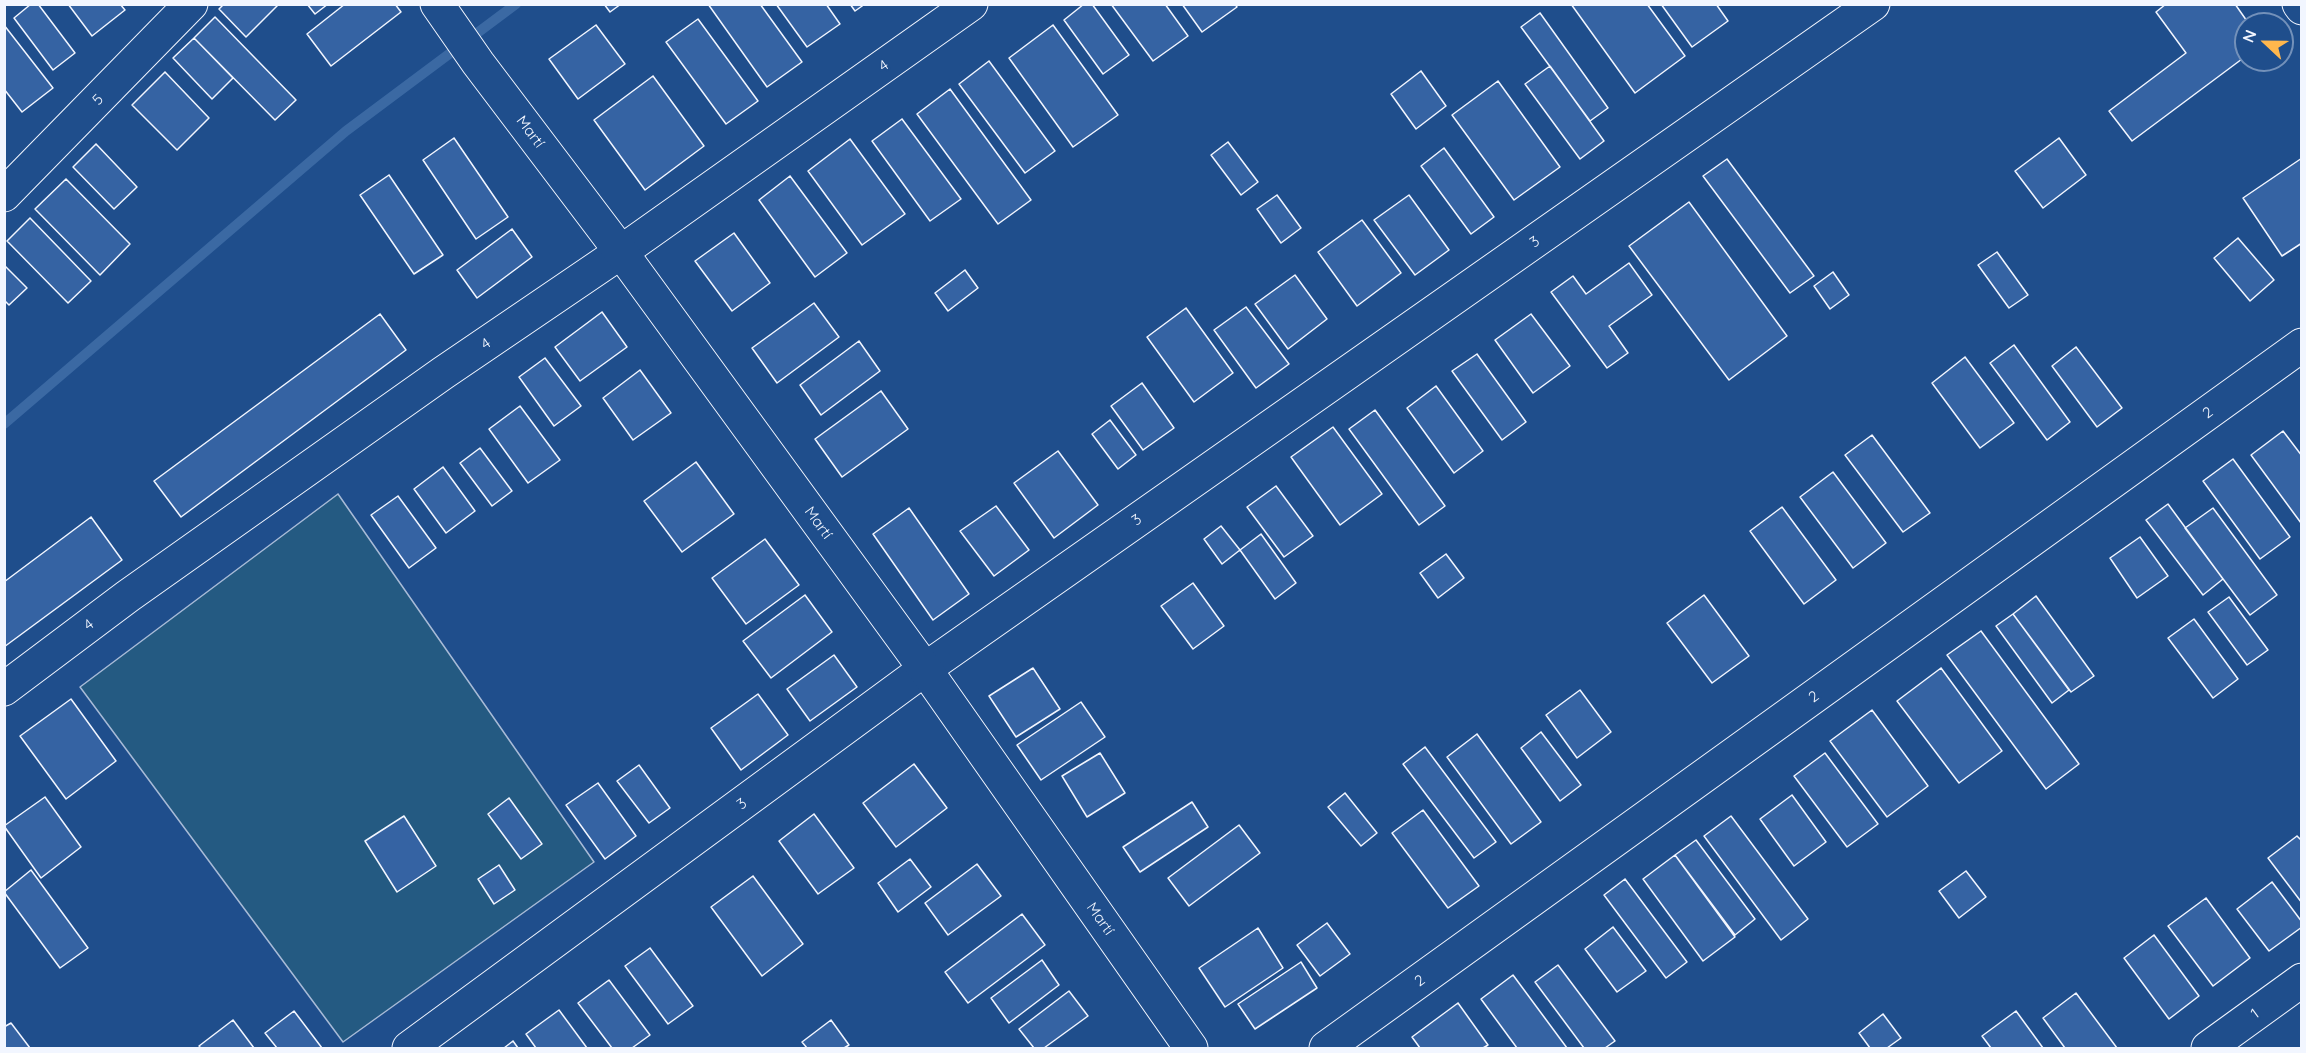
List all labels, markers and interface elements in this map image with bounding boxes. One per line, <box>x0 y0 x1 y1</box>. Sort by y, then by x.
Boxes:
north arrow <box>2234 12 2294 72</box>
text: N <box>2238 27 2261 45</box>
street label: 4 <box>876 56 892 76</box>
street label: 5 <box>89 91 107 109</box>
street label: Martí <box>512 112 548 152</box>
street label: 3 <box>1527 232 1543 252</box>
street label: 4 <box>478 334 494 354</box>
street label: 2 <box>2199 403 2217 423</box>
street label: Martí <box>800 503 836 543</box>
street label: 3 <box>1129 510 1145 530</box>
street label: 4 <box>80 615 98 635</box>
street label: 2 <box>1805 687 1823 707</box>
street label: 3 <box>734 794 750 814</box>
street label: Martí <box>1082 899 1118 939</box>
street label: 2 <box>1411 971 1429 991</box>
street label: 1 <box>2247 1005 2263 1023</box>

